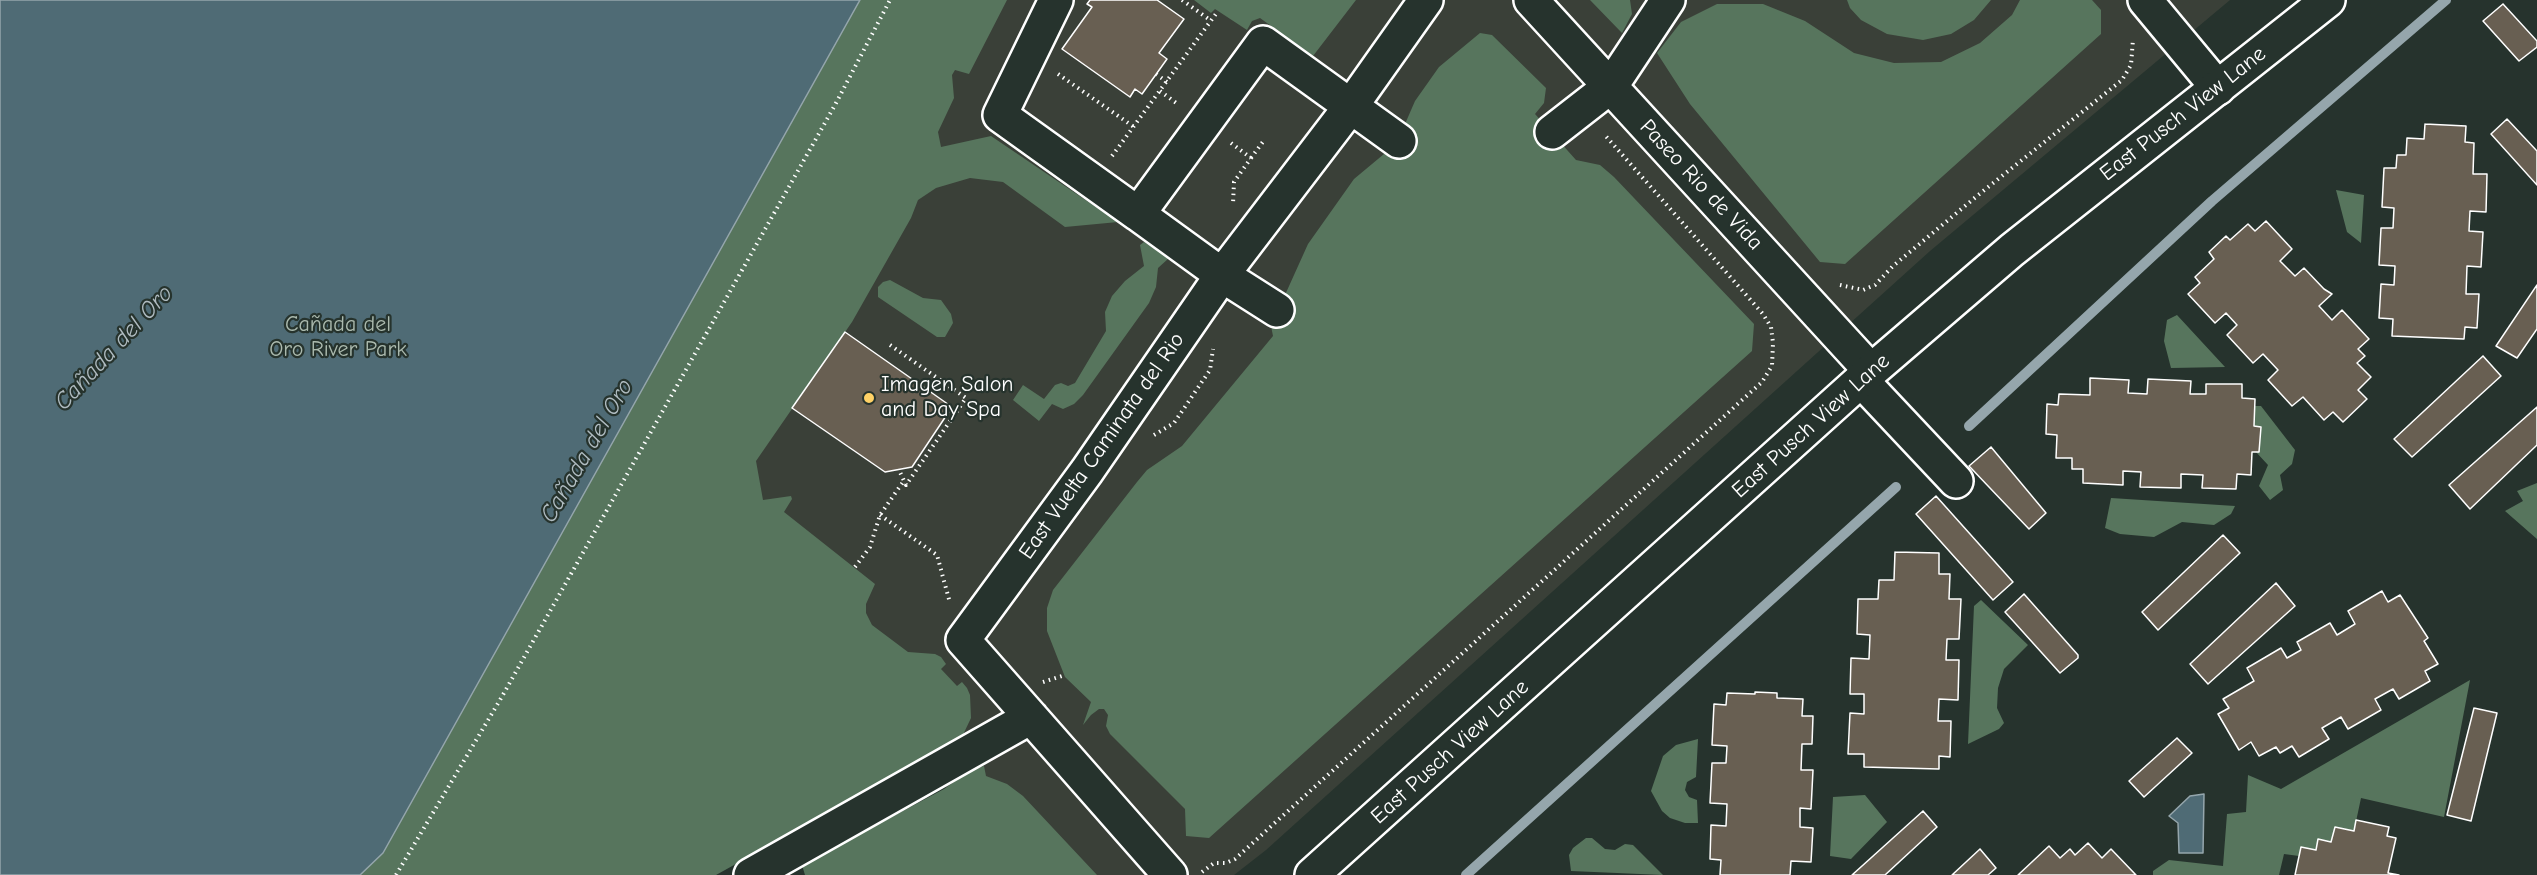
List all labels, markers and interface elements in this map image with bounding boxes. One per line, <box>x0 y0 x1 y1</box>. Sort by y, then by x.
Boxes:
street label: East Pusch View Lane <box>2095 41 2271 187</box>
street label: Paseo Rio de Vida <box>1634 114 1768 256</box>
water label: Cañada del Oro <box>49 279 179 417</box>
park label: Cañada del Oro River Park <box>269 312 407 364</box>
street label: East Vuelta Caminata del Rio <box>1014 328 1190 564</box>
street label: East Pusch View Lane <box>1727 348 1895 504</box>
place label: Imagen Salon and Day Spa <box>881 372 1013 424</box>
water label: Cañada del Oro <box>534 374 640 528</box>
marker: Imagen Salon and Day Spa <box>862 391 876 405</box>
street label: East Pusch View Lane <box>1366 674 1534 830</box>

